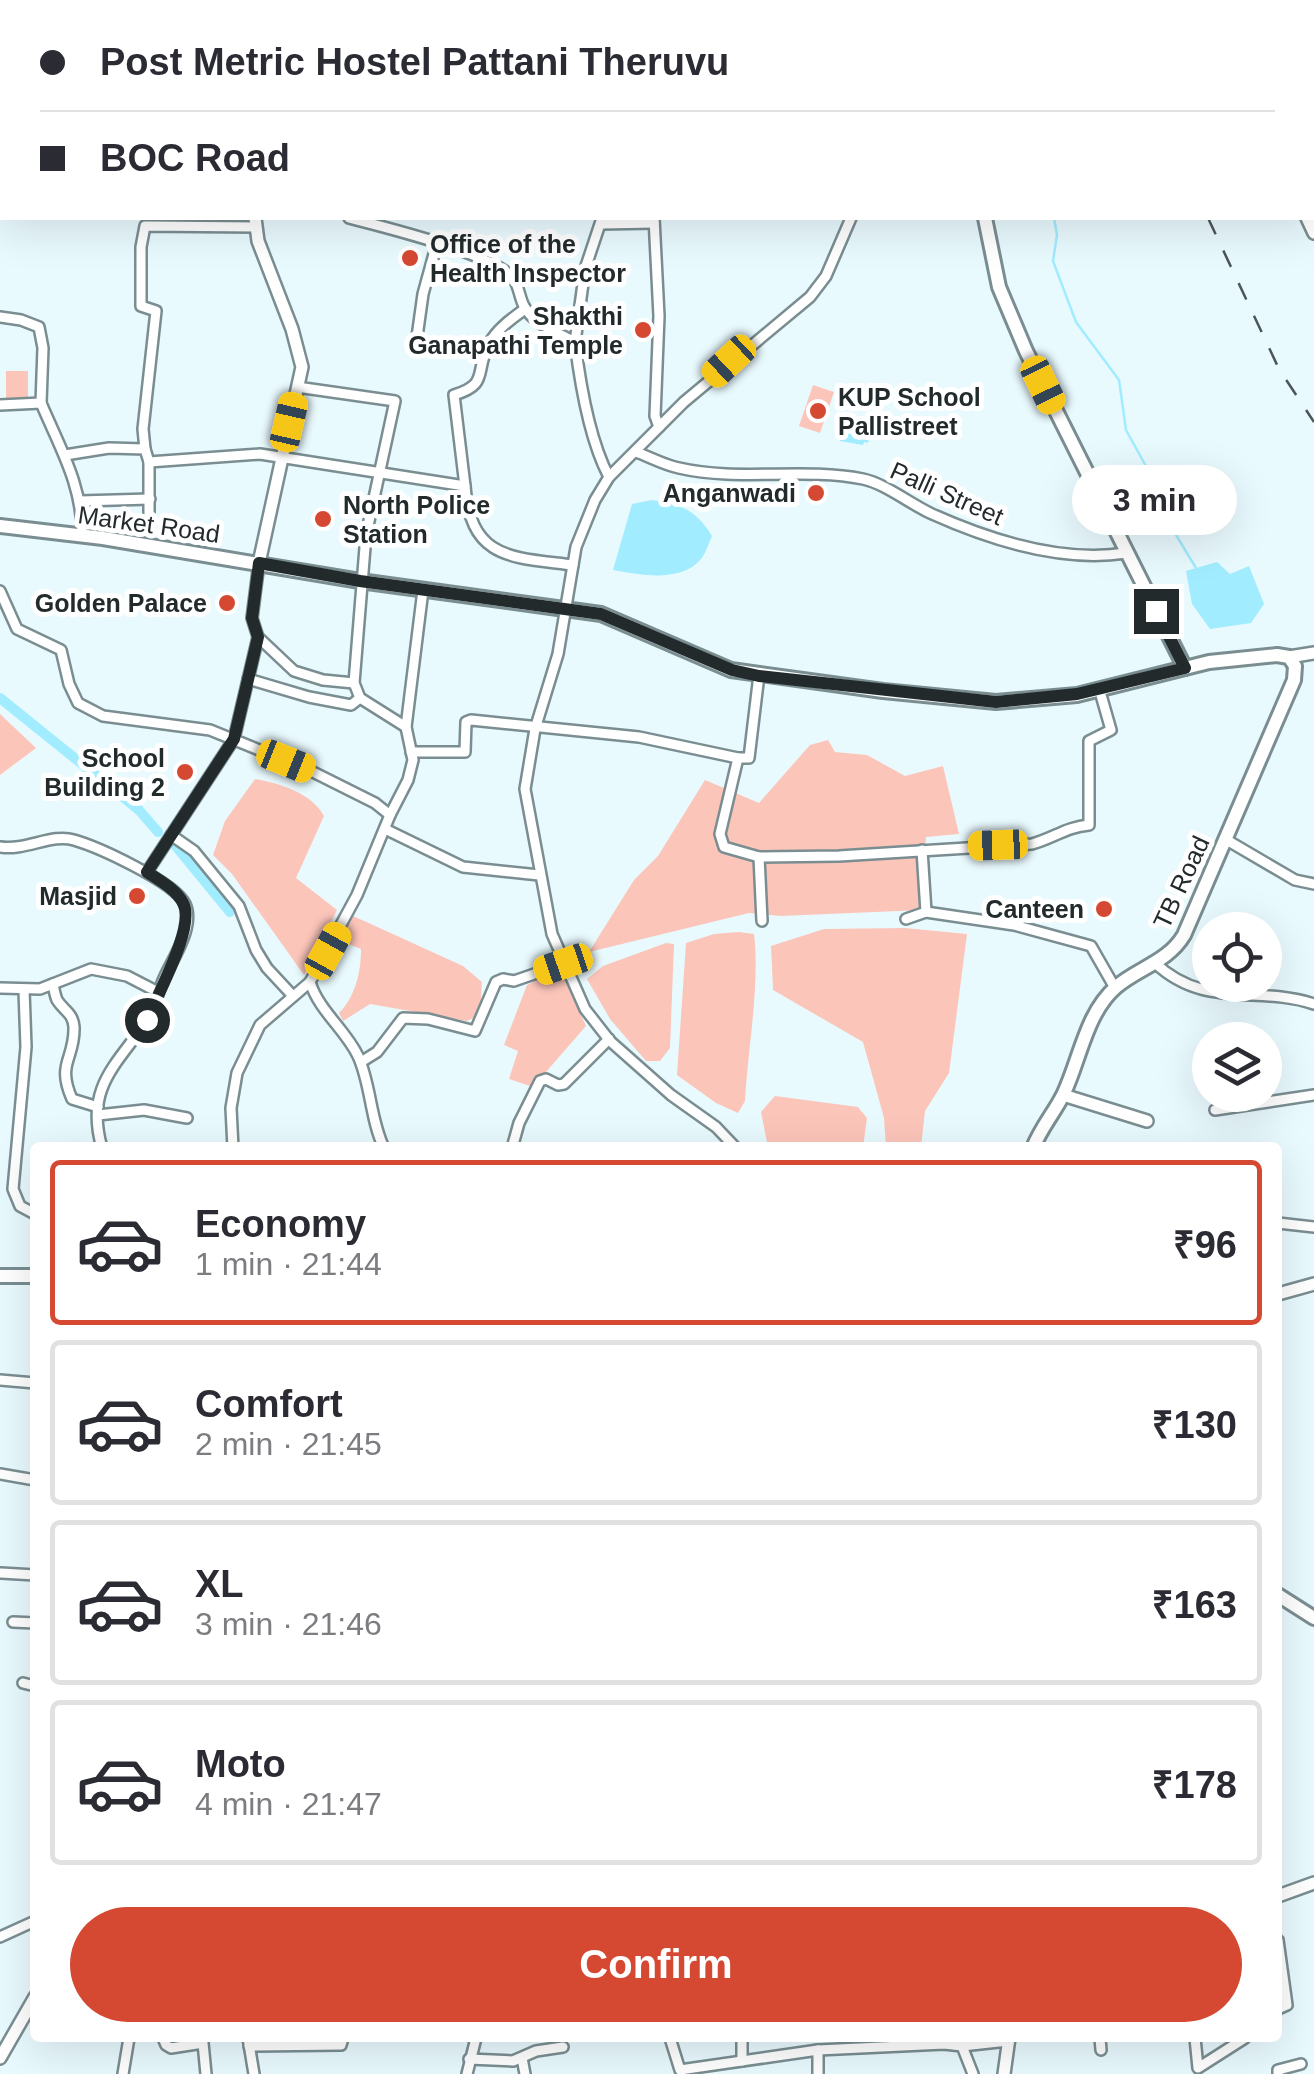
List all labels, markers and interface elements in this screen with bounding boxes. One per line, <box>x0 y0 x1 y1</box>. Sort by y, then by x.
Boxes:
text: Post Metric Hostel Pattani Theruvu <box>100 41 729 83</box>
text: BOC Road <box>100 137 290 179</box>
place label: Office of the Health Inspector <box>430 230 626 287</box>
marker: Office of the Health Inspector <box>399 247 421 269</box>
place label: Shakthi Ganapathi Temple <box>408 302 623 359</box>
marker: Shakthi Ganapathi Temple <box>632 319 654 341</box>
car <box>697 330 761 392</box>
car <box>1016 351 1070 419</box>
place label: KUP School Pallistreet <box>838 383 981 440</box>
car <box>268 389 310 455</box>
marker: KUP School Pallistreet <box>807 400 829 422</box>
street label: Palli Street <box>886 456 1008 530</box>
callout: 3 min <box>1074 466 1238 536</box>
place label: Anganwadi <box>663 479 796 507</box>
marker: Anganwadi <box>805 482 827 504</box>
text: 3 min <box>1113 482 1196 518</box>
place label: North Police Station <box>343 491 490 548</box>
street label: Market Road <box>76 500 222 548</box>
marker: North Police Station <box>312 508 334 530</box>
place label: Golden Palace <box>35 589 207 617</box>
route end <box>1134 589 1179 634</box>
marker: Golden Palace <box>216 592 238 614</box>
car <box>253 736 319 786</box>
place label: School Building 2 <box>44 744 165 801</box>
marker: School Building 2 <box>174 761 196 783</box>
car <box>967 829 1029 861</box>
street label: TB Road <box>1147 831 1215 933</box>
place label: Masjid <box>39 882 117 910</box>
marker: Masjid <box>126 885 148 907</box>
place label: Canteen <box>985 895 1084 923</box>
marker: Canteen <box>1093 898 1115 920</box>
map controls <box>1192 912 1282 1112</box>
button: locate <box>1192 912 1282 1002</box>
car <box>300 917 356 985</box>
car <box>530 940 596 988</box>
route start <box>125 998 170 1043</box>
button: layers <box>1192 1022 1282 1112</box>
icon: car <box>75 1198 165 1288</box>
text: Economy <box>195 1203 366 1245</box>
text: ₹96 <box>1173 1224 1237 1266</box>
text: 1 min · 21:44 <box>195 1246 382 1282</box>
icon: car <box>75 1378 165 1468</box>
text: Comfort <box>195 1383 343 1425</box>
text: ₹130 <box>1152 1404 1237 1446</box>
text: 2 min · 21:45 <box>195 1426 382 1462</box>
icon: car <box>75 1558 165 1648</box>
text: XL <box>195 1563 244 1605</box>
text: ₹163 <box>1152 1584 1237 1626</box>
text: 3 min · 21:46 <box>195 1606 382 1642</box>
icon: car <box>75 1738 165 1828</box>
text: Moto <box>195 1743 286 1785</box>
text: ₹178 <box>1152 1764 1237 1806</box>
text: 4 min · 21:47 <box>195 1786 382 1822</box>
button: Confirm <box>70 1907 1242 2022</box>

